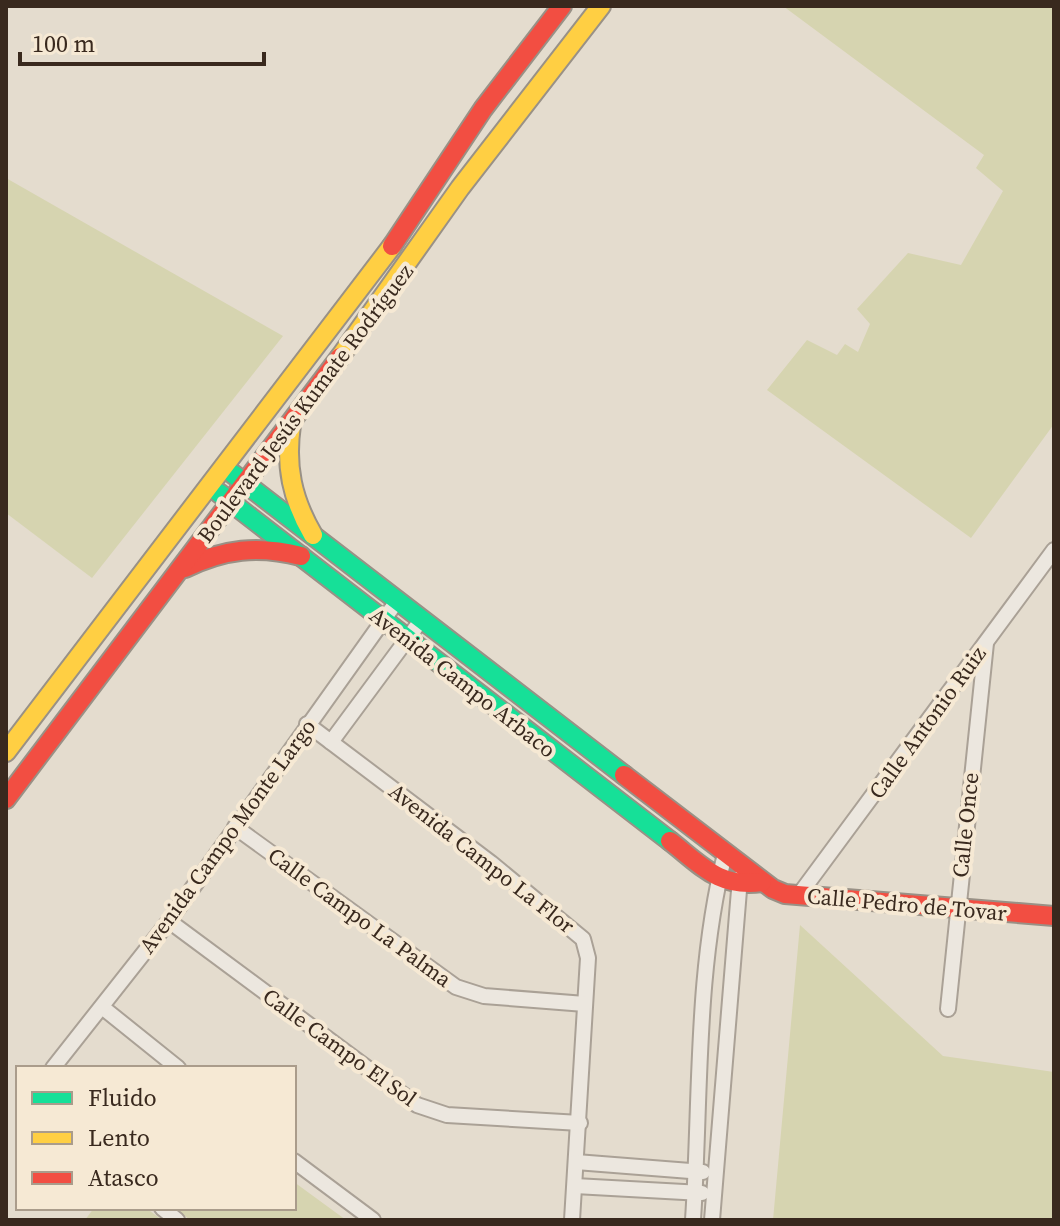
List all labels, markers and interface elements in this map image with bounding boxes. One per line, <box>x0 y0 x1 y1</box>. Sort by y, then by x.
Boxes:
scale bar <box>20 16 264 66</box>
text: 100 m <box>32 27 95 60</box>
street label: Boulevard Jesús Kumate Rodríguez <box>190 257 420 549</box>
street label: Avenida Campo Arbaco <box>364 600 562 764</box>
street label: Calle Antonio Ruiz <box>861 639 993 805</box>
street label: Avenida Campo Monte Largo <box>132 713 322 959</box>
street label: Calle Once <box>945 771 985 879</box>
street label: Avenida Campo La Flor <box>383 776 582 941</box>
street label: Calle Campo La Palma <box>262 840 459 994</box>
street label: Calle Pedro de Tovar <box>806 880 1009 928</box>
street label: Calle Campo El Sol <box>257 981 423 1113</box>
legend <box>16 1066 296 1210</box>
text: Fluido <box>88 1081 157 1114</box>
text: Lento <box>88 1121 150 1154</box>
text: Atasco <box>88 1161 159 1194</box>

